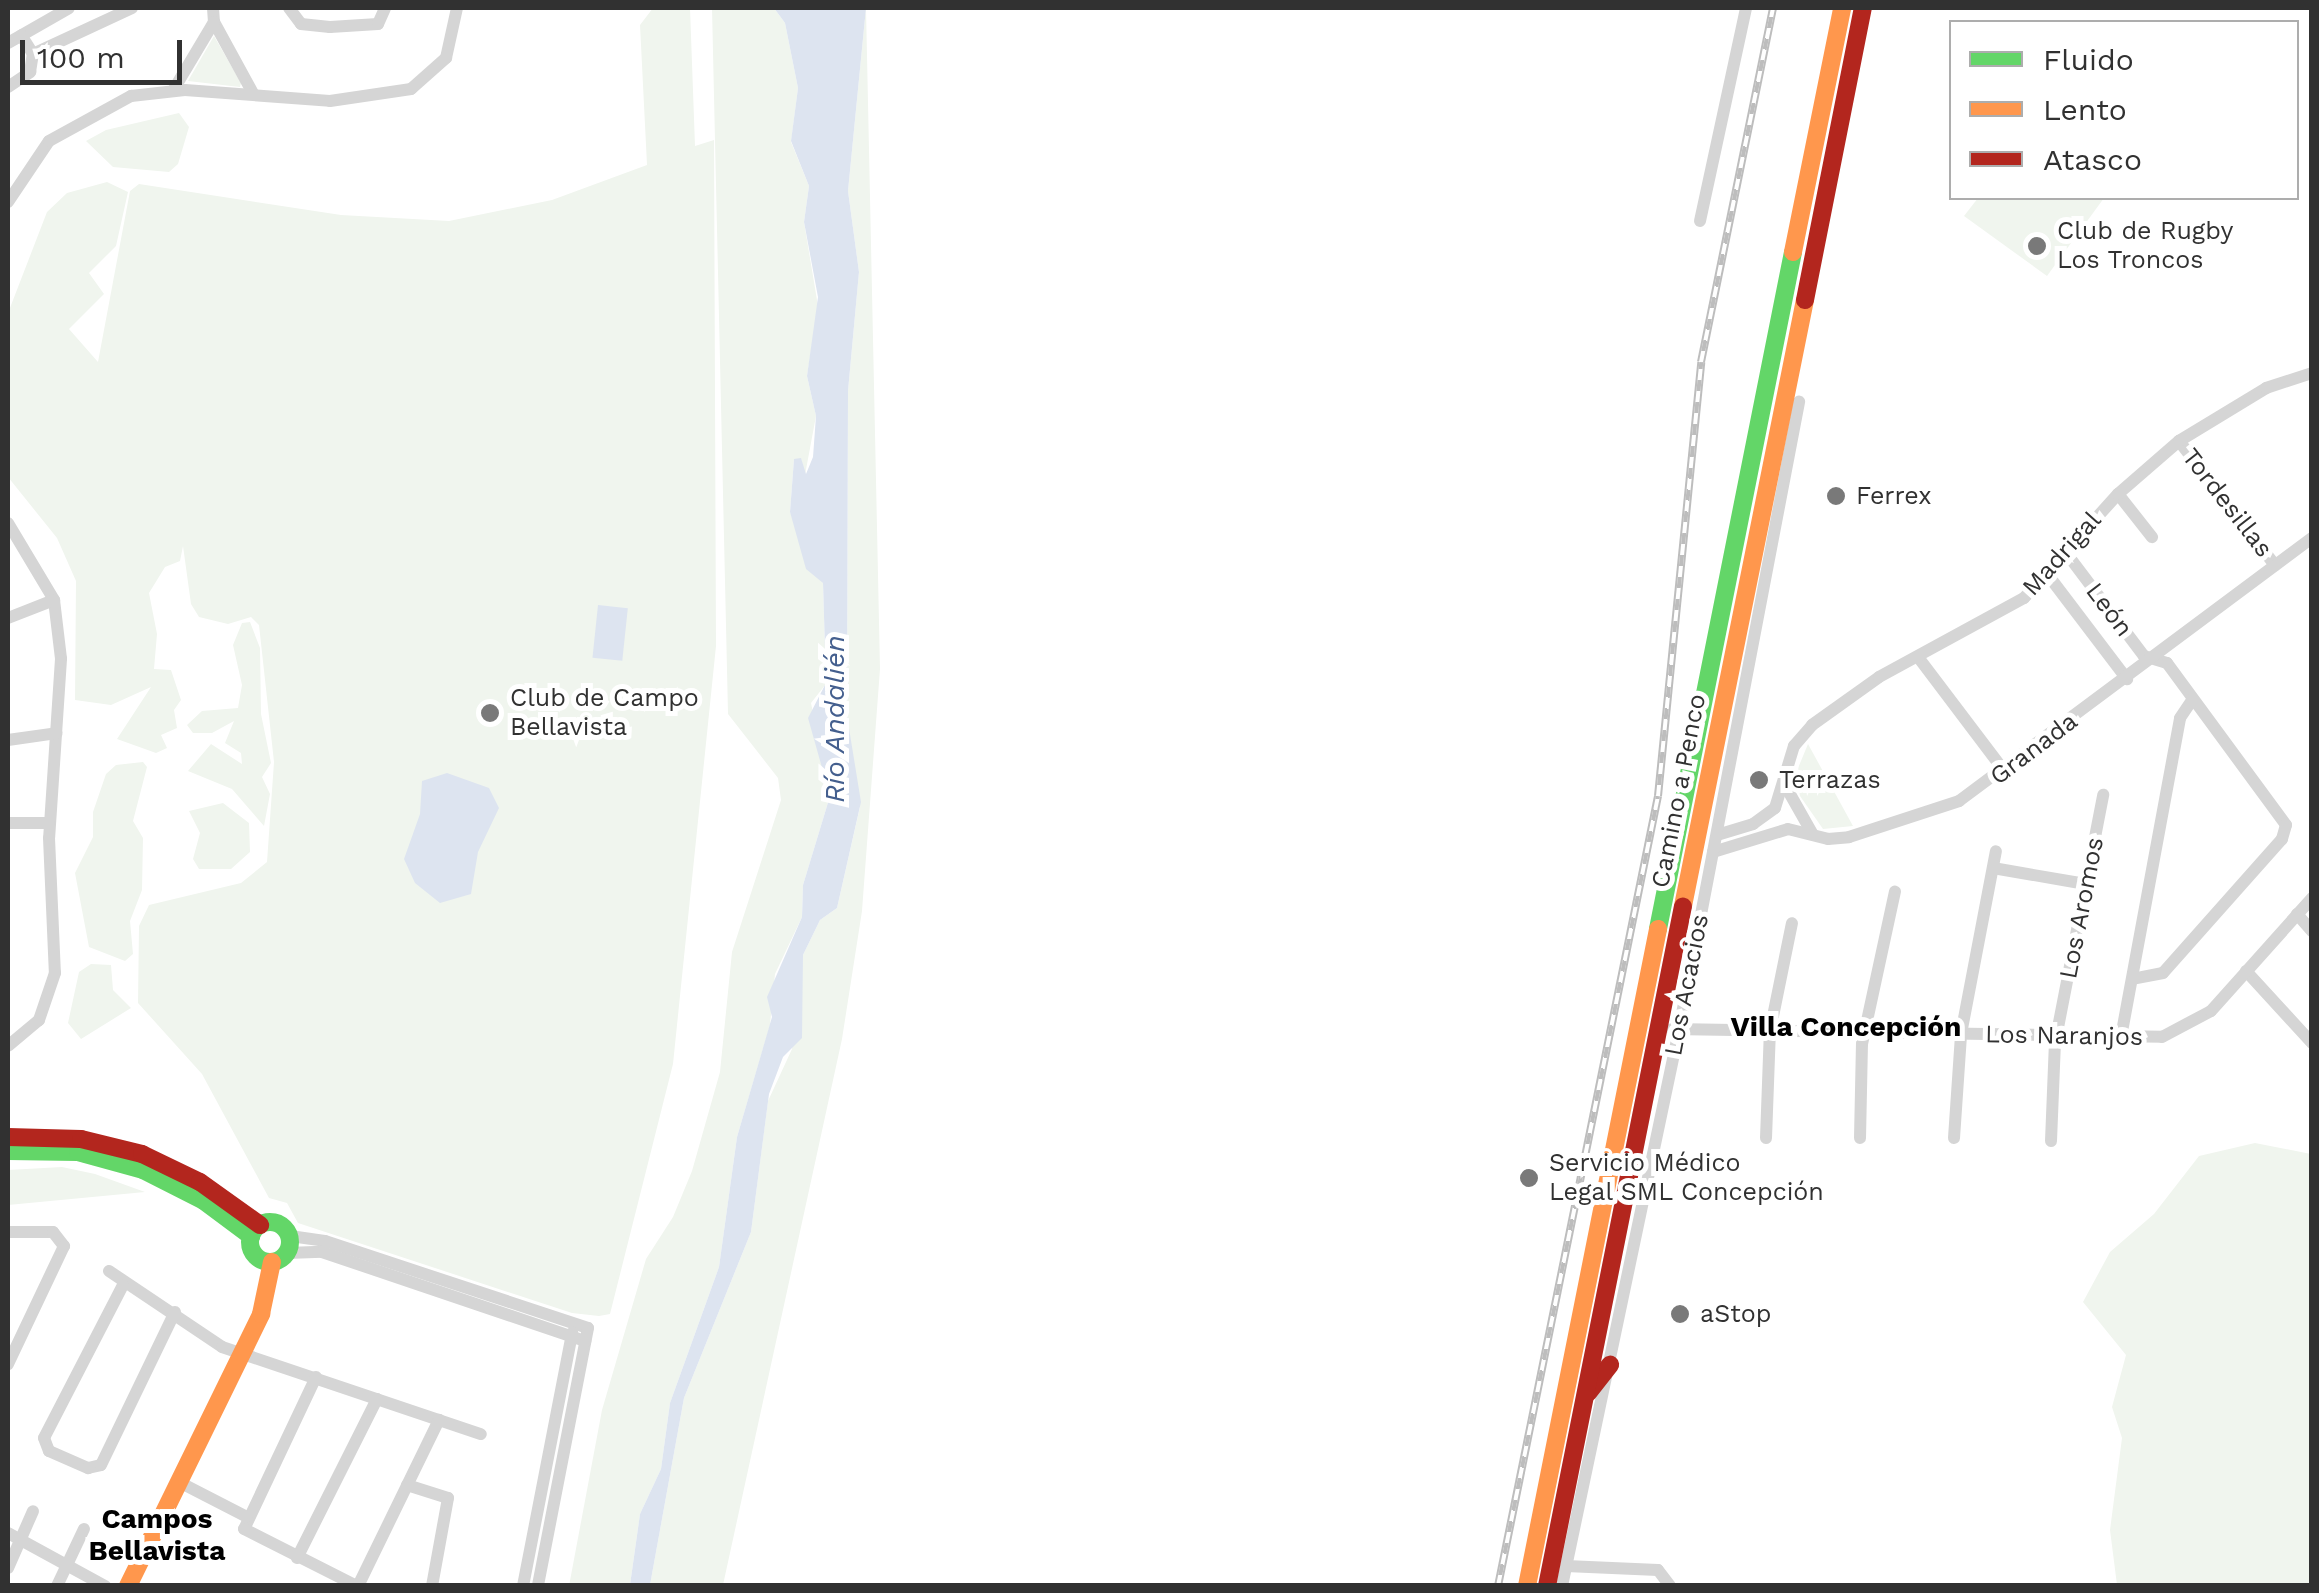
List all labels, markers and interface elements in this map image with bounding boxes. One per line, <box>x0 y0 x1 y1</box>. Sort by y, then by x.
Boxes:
scale bar <box>25 20 188 82</box>
legend <box>1949 20 2299 200</box>
text: 100 m <box>37 40 125 75</box>
text: Fluido <box>2043 42 2134 77</box>
text: Lento <box>2043 92 2127 127</box>
text: Atasco <box>2043 142 2142 177</box>
place label: Club de Rugby Los Troncos <box>2057 217 2233 276</box>
marker: Club de Rugby Los Troncos <box>2026 235 2048 257</box>
street label: Tordesillas <box>2175 443 2279 563</box>
place label: Ferrex <box>1856 481 1932 511</box>
marker: Ferrex <box>1825 485 1847 507</box>
street label: Madrigal <box>2016 506 2108 602</box>
street label: León <box>2079 577 2139 643</box>
water label: Río Andalién <box>818 635 852 803</box>
place label: Club de Campo Bellavista <box>510 684 699 743</box>
street label: Camino a Penco <box>1645 691 1713 891</box>
marker: Club de Campo Bellavista <box>479 702 501 724</box>
street label: Granada <box>1984 706 2084 792</box>
place label: Terrazas <box>1779 765 1881 795</box>
marker: Terrazas <box>1748 769 1770 791</box>
street label: Los Aromos <box>2053 834 2111 982</box>
street label: Los Acacios <box>1658 911 1716 1059</box>
district label: Villa Concepción <box>1730 1010 1962 1044</box>
street label: Los Naranjos <box>1985 1020 2143 1052</box>
place label: Servicio Médico Legal SML Concepción <box>1549 1149 1825 1208</box>
marker: Servicio Médico Legal SML Concepción <box>1518 1167 1540 1189</box>
place label: aStop <box>1700 1299 1771 1329</box>
marker: aStop <box>1669 1303 1691 1325</box>
district label: Campos Bellavista <box>89 1502 225 1568</box>

